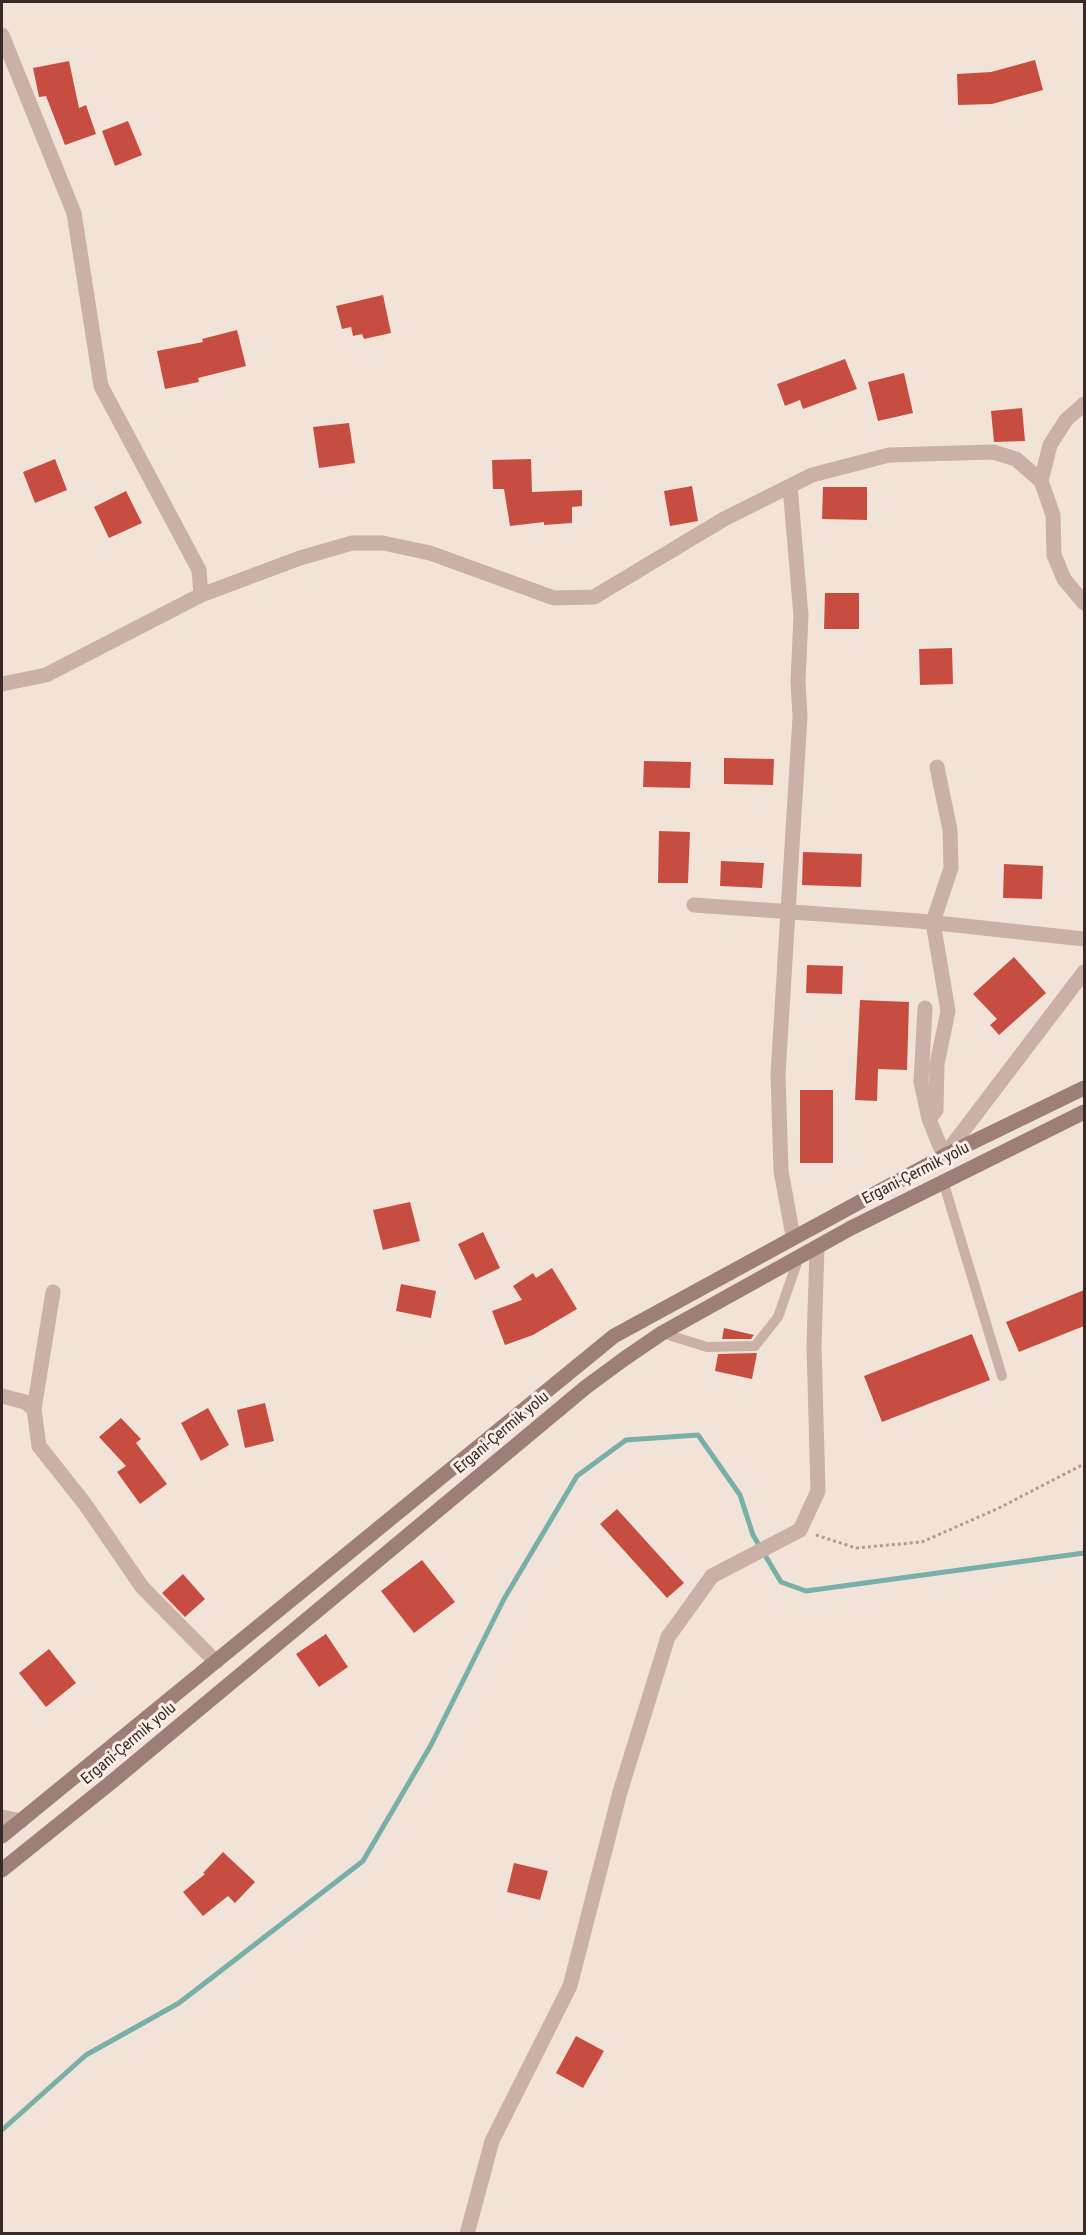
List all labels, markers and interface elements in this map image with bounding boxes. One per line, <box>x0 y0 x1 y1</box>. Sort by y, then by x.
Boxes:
street label: Ergani-Çermik yolu <box>859 1139 973 1209</box>
street label: Ergani-Çermik yolu <box>451 1388 553 1478</box>
street label: Ergani-Çermik yolu <box>78 1699 180 1789</box>

